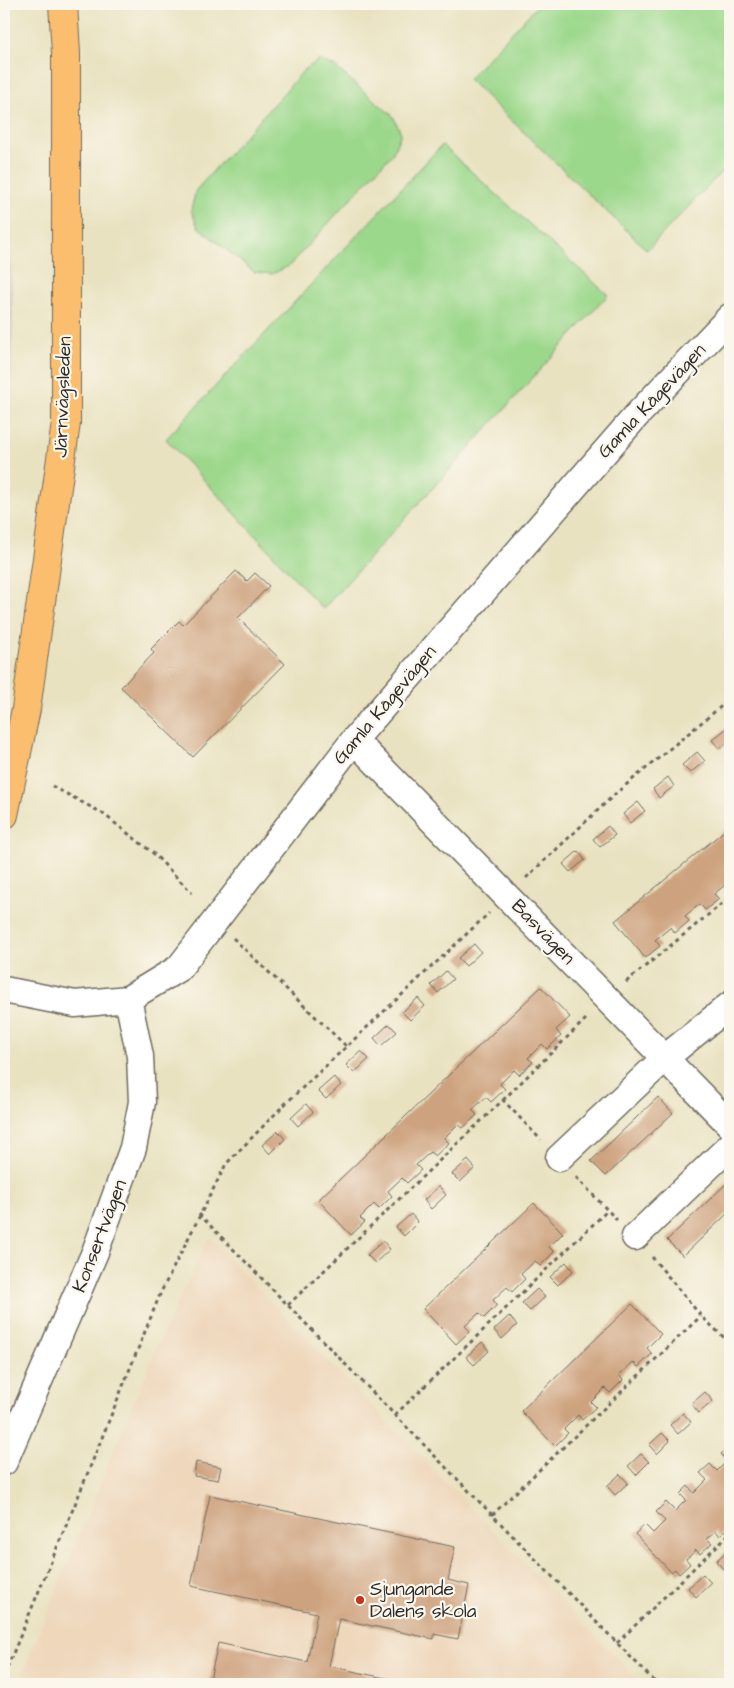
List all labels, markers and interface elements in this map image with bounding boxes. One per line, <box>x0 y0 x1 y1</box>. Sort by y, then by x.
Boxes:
street label: Järnvägsleden <box>47 336 80 458</box>
street label: Gamla Kågevägen <box>592 338 713 465</box>
street label: Gamla Kågevägen <box>327 640 444 771</box>
street label: Basvägen <box>504 893 581 971</box>
street label: Konsertvägen <box>66 1176 135 1297</box>
place label: Sjungande Dalens skola <box>370 1576 477 1625</box>
marker: Sjungande Dalens skola <box>354 1594 366 1606</box>

